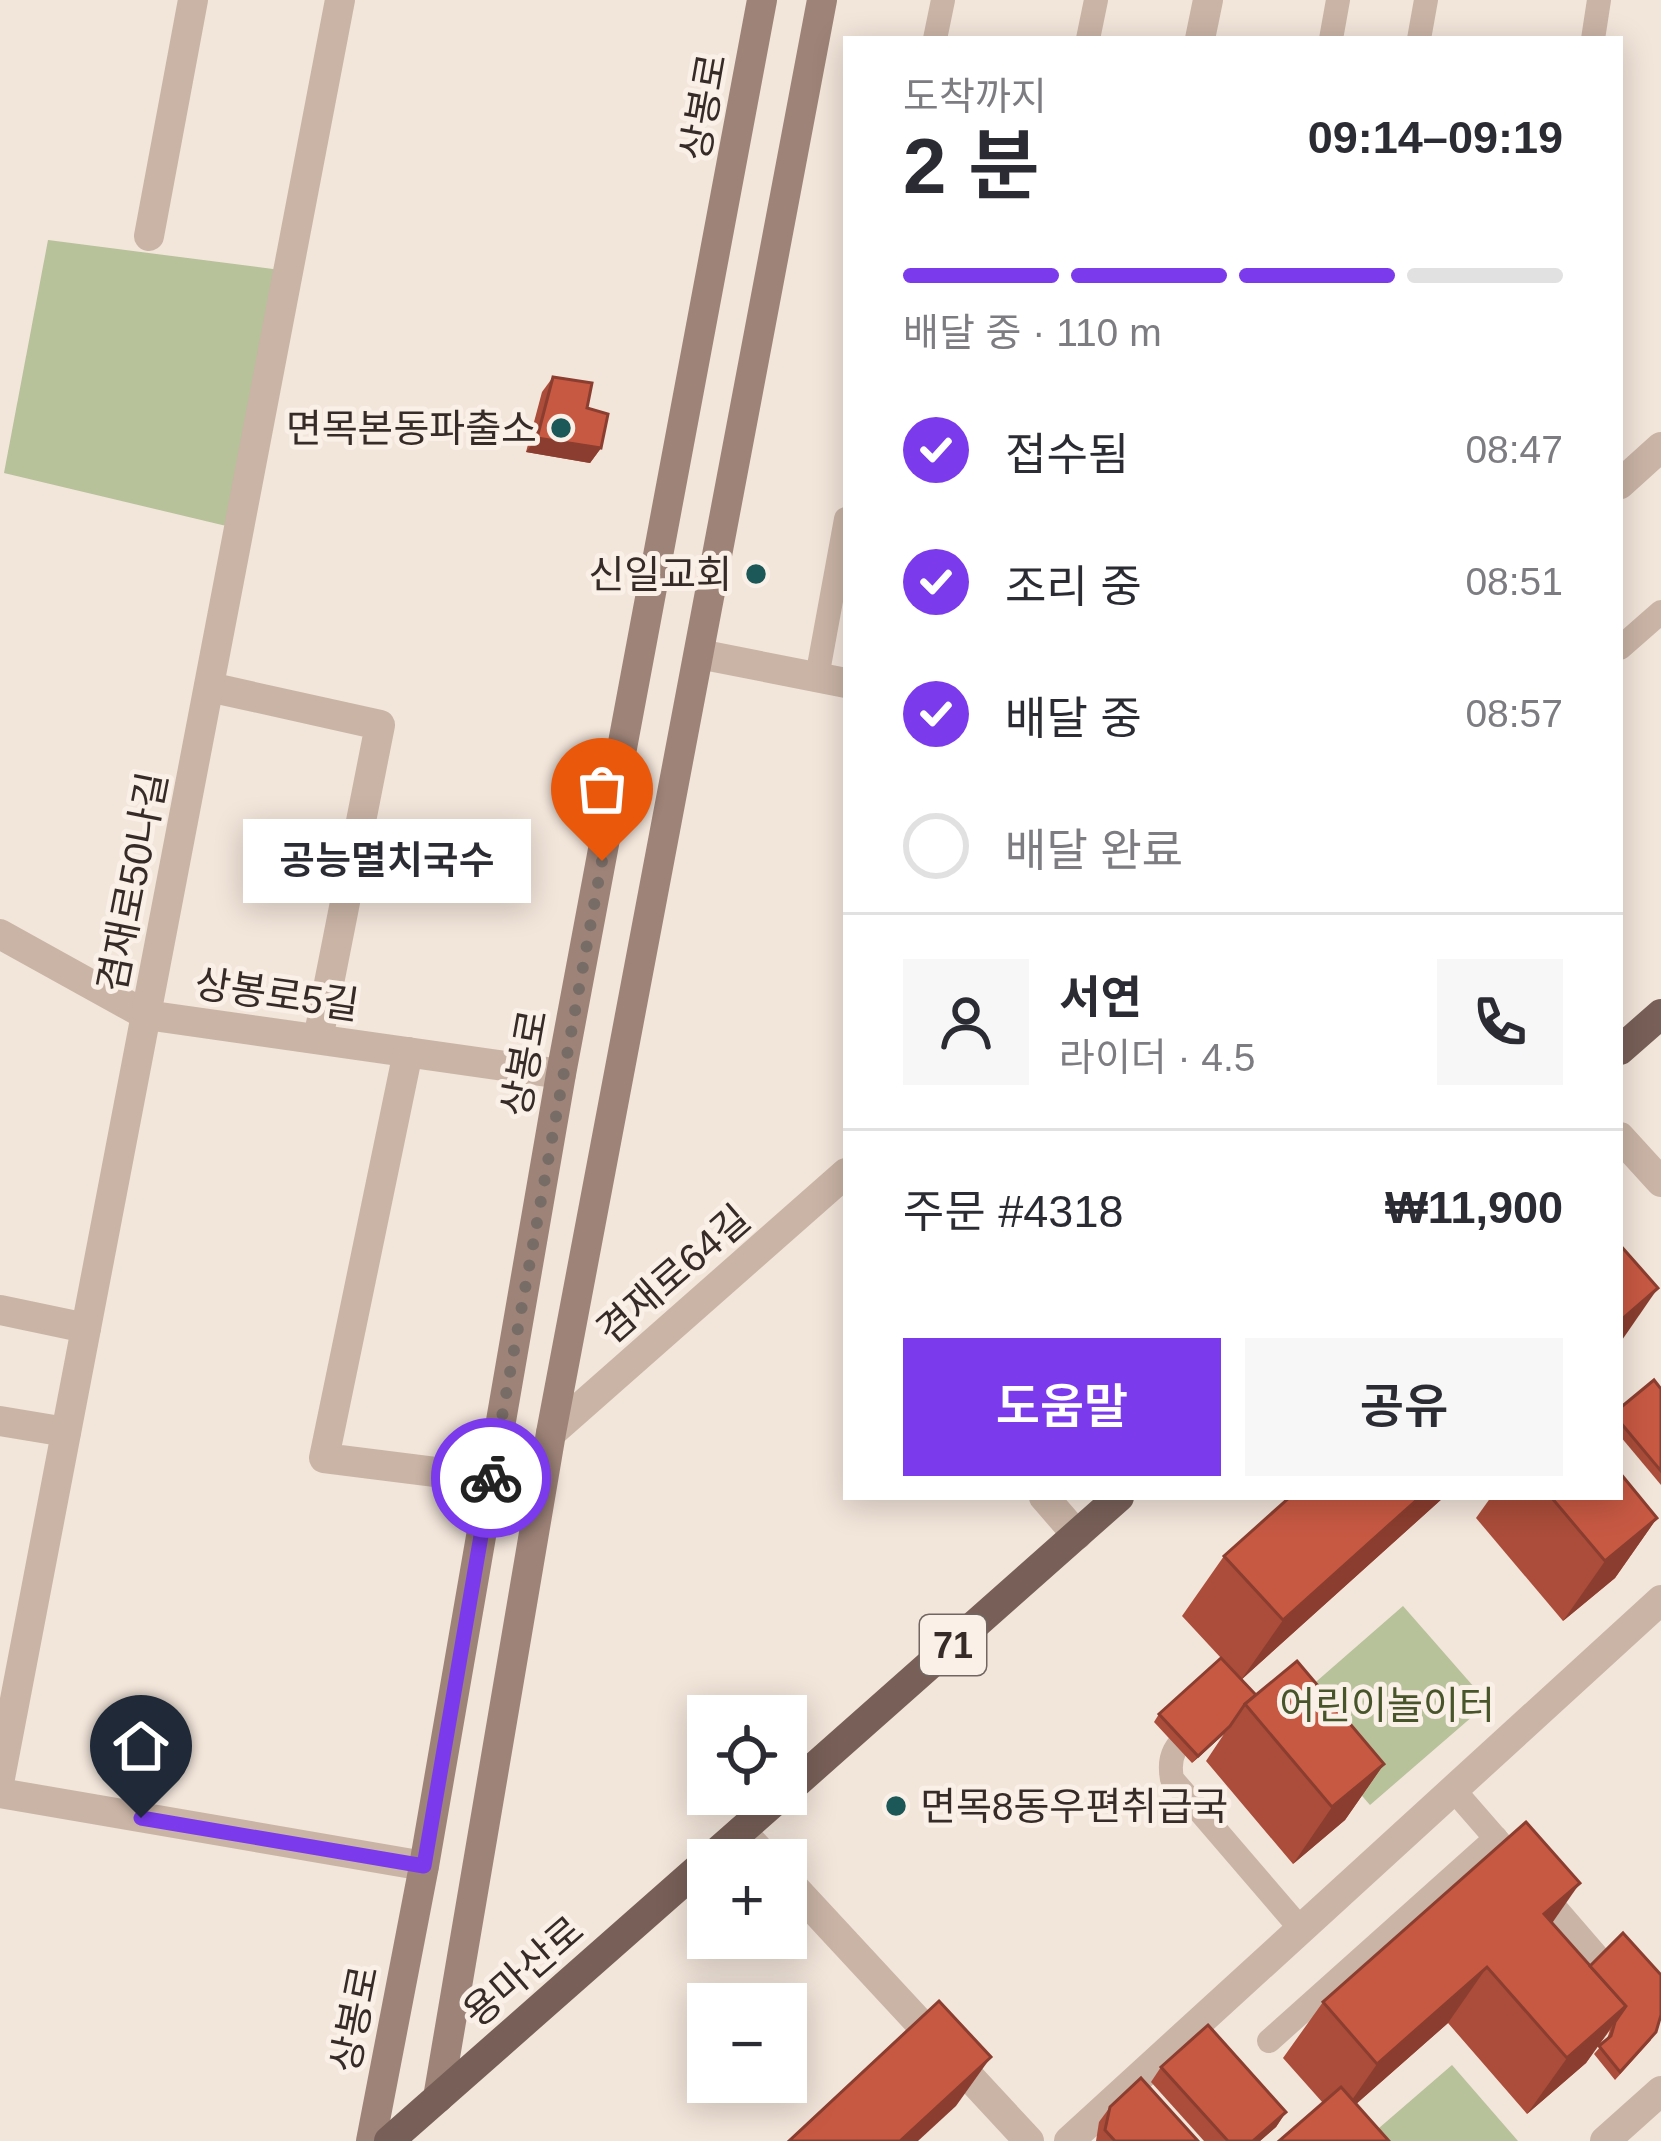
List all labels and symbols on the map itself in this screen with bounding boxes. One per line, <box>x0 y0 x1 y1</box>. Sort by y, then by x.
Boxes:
street label: 상봉로 <box>673 50 734 164</box>
place label: 면목본동파출소 <box>286 407 537 450</box>
marker: 면목본동파출소 <box>548 415 574 441</box>
place label: 신일교회 <box>588 553 732 596</box>
marker: 신일교회 <box>743 561 769 587</box>
pin <box>551 738 653 861</box>
street label: 겸재로50나길 <box>90 769 175 996</box>
callout: 공능멸치국수 <box>242 819 530 903</box>
street label: 상봉로5길 <box>192 962 362 1027</box>
street label: 상봉로 <box>494 1006 555 1120</box>
street label: 겸재로64길 <box>589 1197 758 1352</box>
courier <box>431 1418 551 1538</box>
road number: 71 <box>920 1615 986 1675</box>
park label: 어린이놀이터 <box>1279 1684 1495 1727</box>
pin <box>90 1695 192 1818</box>
place label: 면목8동우편취급국 <box>920 1785 1229 1828</box>
marker: 면목8동우편취급국 <box>883 1793 909 1819</box>
street label: 용마산로 <box>455 1908 592 2035</box>
street label: 상봉로 <box>323 1962 386 2076</box>

